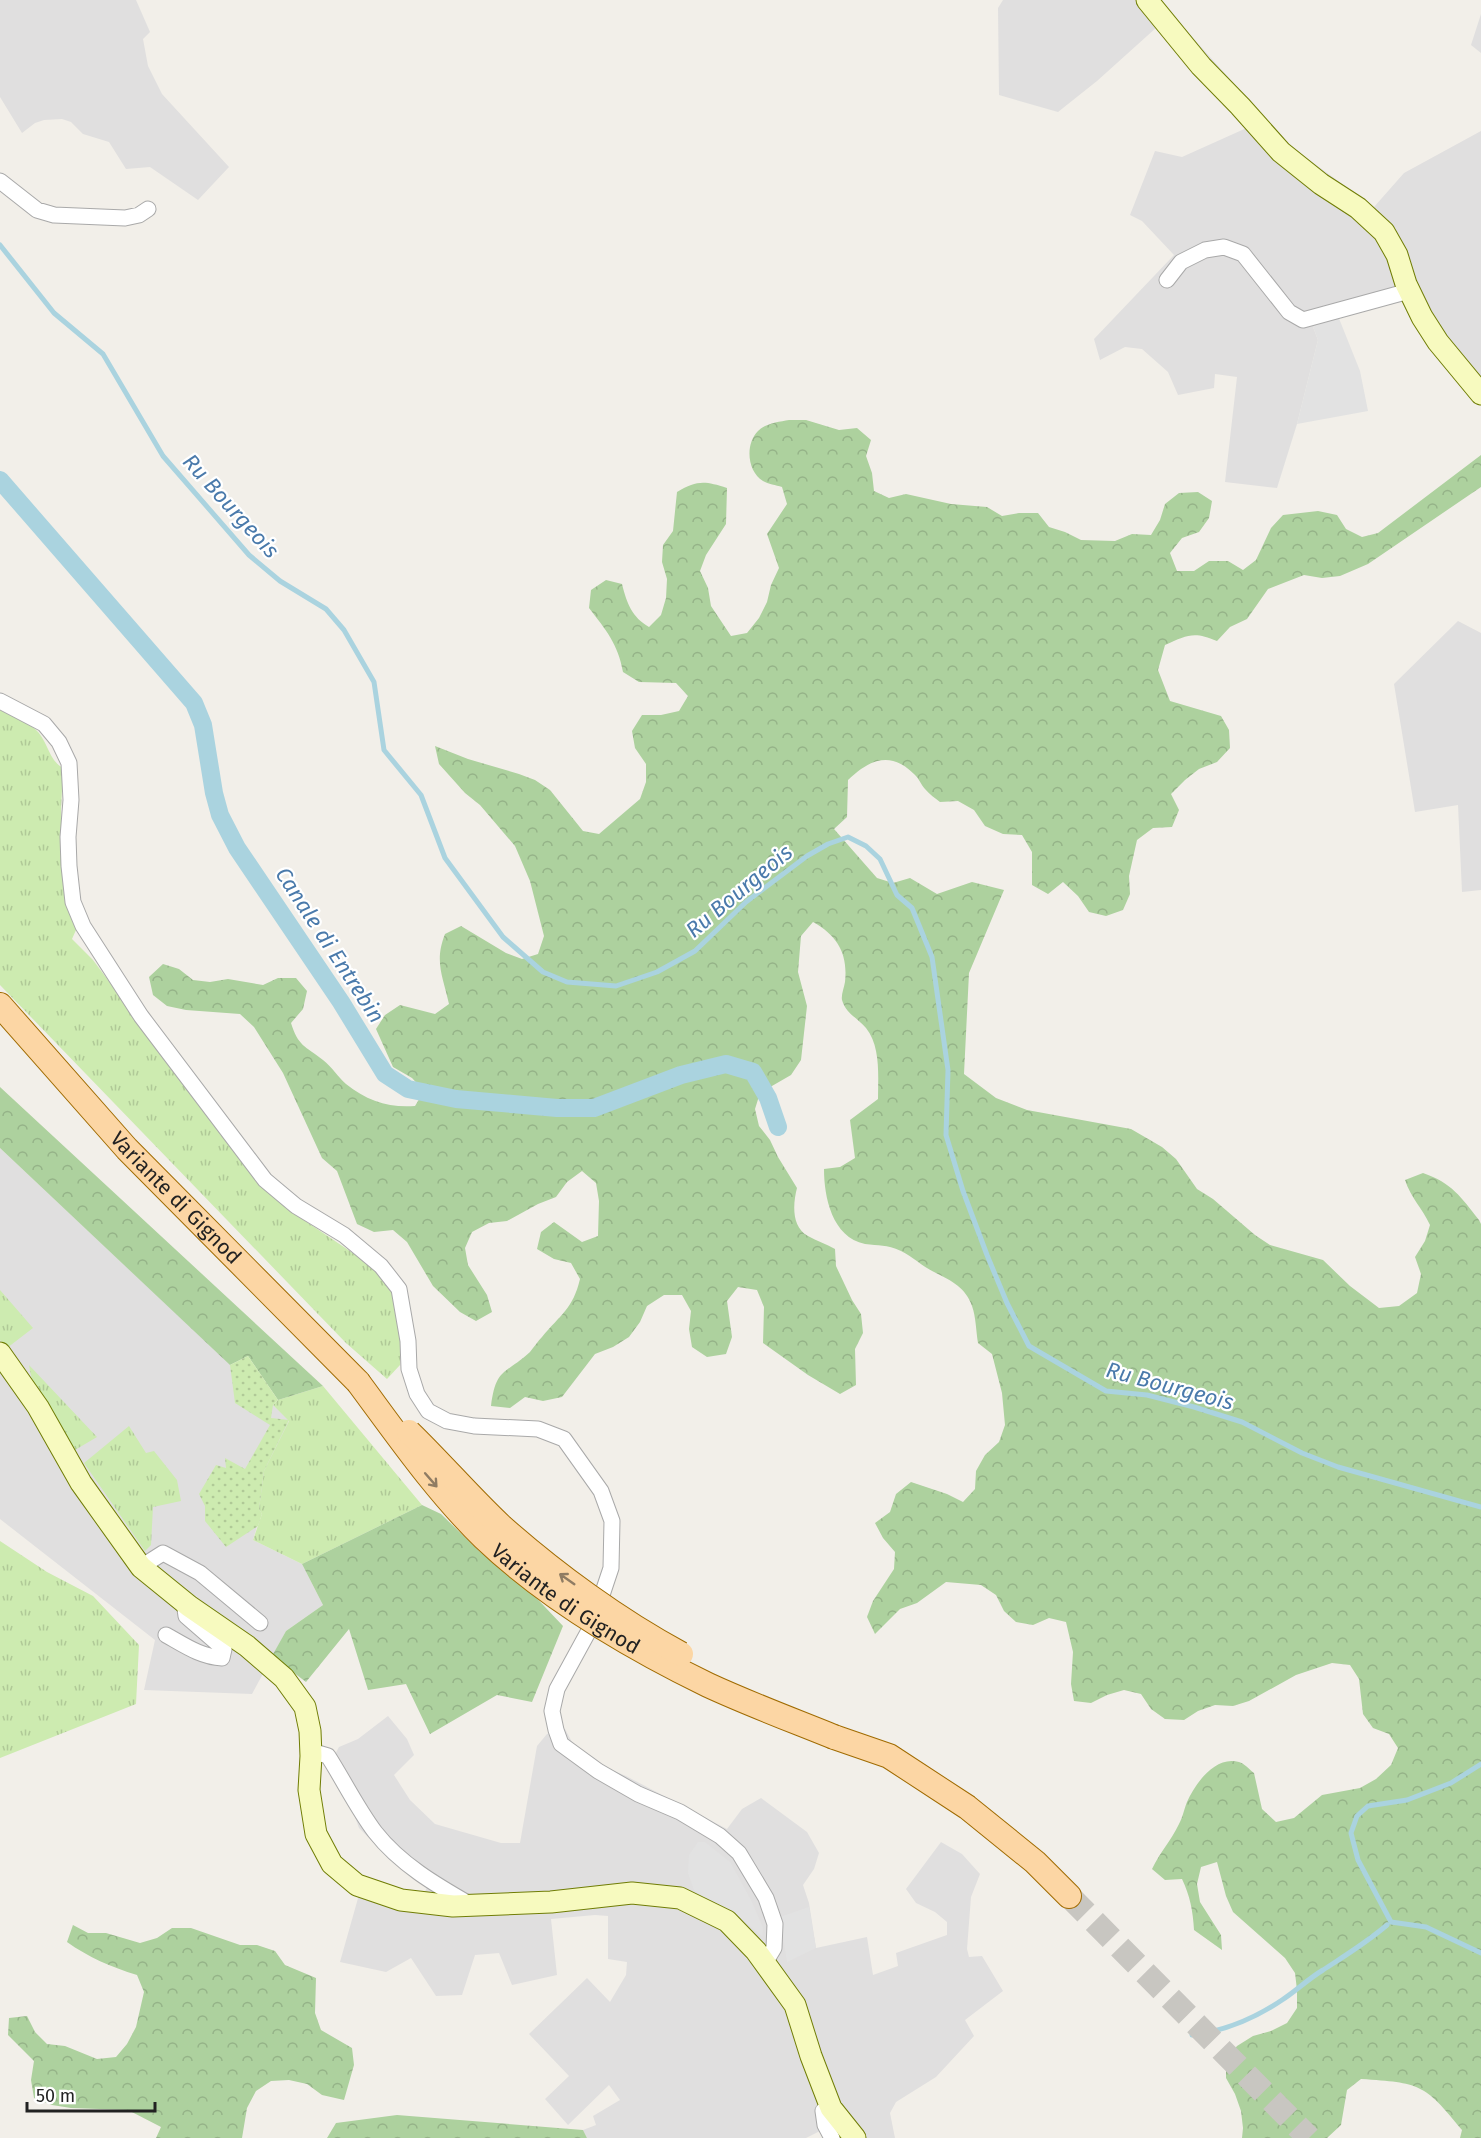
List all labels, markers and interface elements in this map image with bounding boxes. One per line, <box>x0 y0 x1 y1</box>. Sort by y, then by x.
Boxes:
water label: Ru Bourgeois <box>177 448 285 564</box>
water label: Ru Bourgeois <box>680 839 798 943</box>
water label: Canale di Entrebin <box>270 862 390 1028</box>
street label: Variante di Gignod <box>105 1126 247 1270</box>
water label: Ru Bourgeois <box>1103 1356 1237 1416</box>
one-way arrow <box>424 1472 438 1487</box>
street label: Variante di Gignod <box>486 1538 645 1660</box>
one-way arrow <box>559 1573 576 1585</box>
scale bar <box>27 2075 154 2113</box>
text: 50 m <box>36 2085 75 2107</box>

